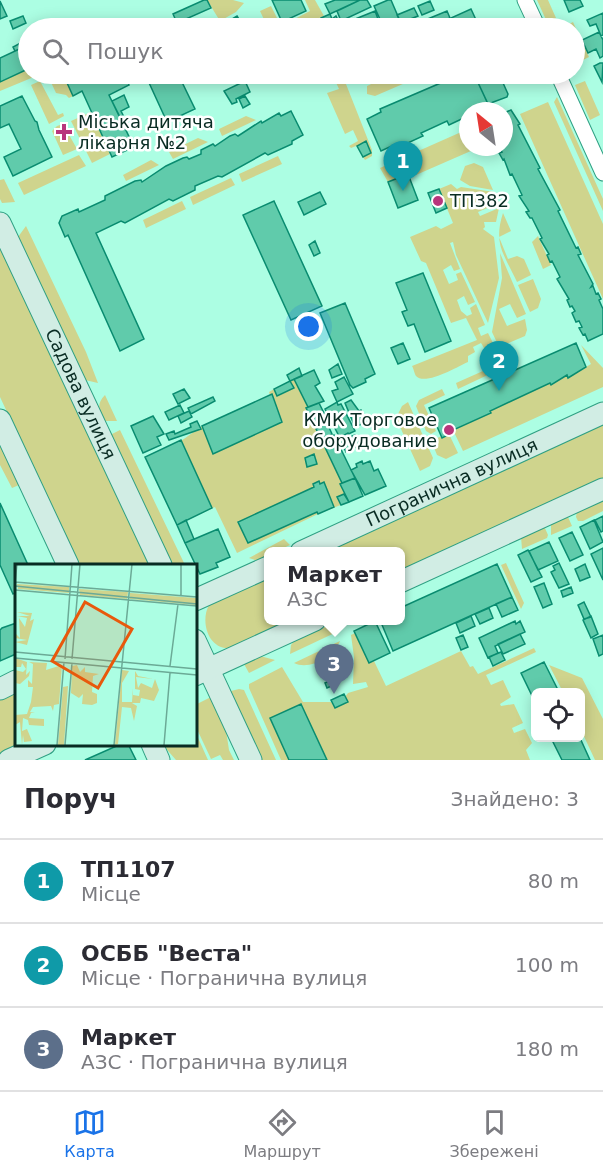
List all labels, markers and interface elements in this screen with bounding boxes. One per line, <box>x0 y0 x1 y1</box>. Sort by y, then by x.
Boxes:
search box <box>18 18 585 84</box>
icon: search <box>39 35 72 68</box>
text: Пошук <box>87 39 163 64</box>
north arrow <box>459 102 513 156</box>
place label: Міська дитяча лікарня №2 <box>78 111 214 153</box>
marker: Міська дитяча лікарня №2 <box>55 123 73 141</box>
pin: 1 <box>384 142 422 191</box>
place label: ТП382 <box>449 190 509 211</box>
marker: ТП382 <box>431 194 445 208</box>
your location <box>294 312 323 341</box>
street label: Садова вулиця <box>41 325 121 463</box>
pin: 2 <box>480 342 518 391</box>
place label: КМК Торговое оборудование <box>302 409 437 451</box>
marker: КМК Торговое оборудование <box>442 423 456 437</box>
street label: Погранична вулиця <box>362 434 541 531</box>
popup <box>264 547 405 625</box>
text: Маркет <box>287 562 382 587</box>
inset map <box>15 564 196 745</box>
text: АЗС <box>287 587 327 611</box>
pin: 3 <box>314 644 354 694</box>
map controls <box>531 688 585 742</box>
button: locate <box>531 688 585 742</box>
text: Поруч <box>24 784 117 814</box>
text: Знайдено: 3 <box>451 787 579 811</box>
text: ТП1107 <box>81 857 176 882</box>
text: 1 <box>37 869 50 893</box>
text: 80 m <box>528 869 579 893</box>
text: Місце <box>81 882 141 906</box>
text: ОСББ "Веста" <box>81 941 252 966</box>
text: 2 <box>37 953 50 977</box>
text: 100 m <box>515 953 579 977</box>
text: Місце · Погранична вулиця <box>81 966 367 990</box>
text: Маркет <box>81 1025 176 1050</box>
text: 3 <box>37 1037 50 1061</box>
text: 180 m <box>515 1037 579 1061</box>
text: АЗС · Погранична вулиця <box>81 1050 348 1074</box>
tab: Карта <box>64 1106 115 1161</box>
tab: Маршрут <box>243 1106 321 1161</box>
tab: Збережені <box>449 1106 539 1161</box>

